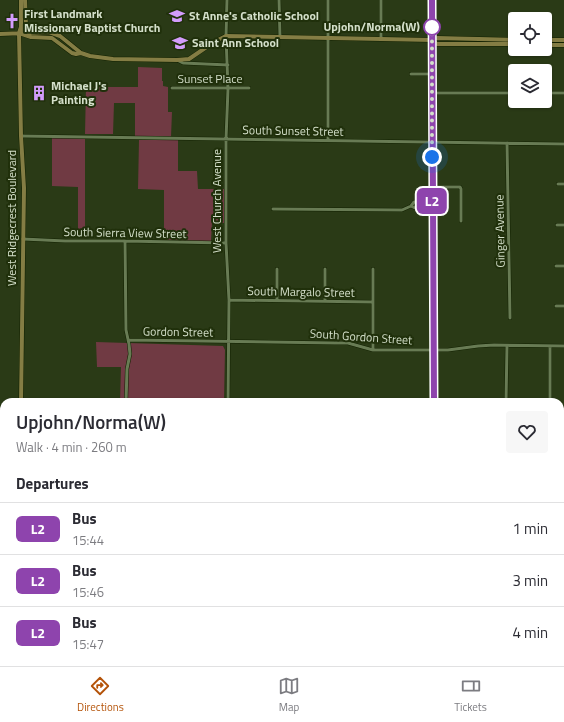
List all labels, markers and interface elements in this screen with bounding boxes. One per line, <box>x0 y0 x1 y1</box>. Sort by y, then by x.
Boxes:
place label: First Landmark Missionary Baptist Church <box>24 4 160 37</box>
place label: St Anne's Catholic School <box>189 6 319 25</box>
school or university icon: St Anne's Catholic School <box>168 7 186 25</box>
church icon: First Landmark Missionary Baptist Church <box>3 12 21 30</box>
map controls <box>508 12 552 108</box>
button: locate <box>508 12 552 56</box>
place label: Upjohn/Norma(W) <box>323 17 420 36</box>
marker: Upjohn/Norma(W) <box>423 18 441 36</box>
place label: Saint Ann School <box>192 33 279 52</box>
school or university icon: Saint Ann School <box>171 34 189 52</box>
button: layers <box>508 64 552 108</box>
street label: Sunset Place <box>178 69 242 88</box>
place label: Michael J's Painting <box>51 76 107 109</box>
building icon: Michael J's Painting <box>30 84 48 102</box>
street label: South Sunset Street <box>242 120 345 141</box>
your location <box>422 147 442 167</box>
street label: West Church Avenue <box>207 149 226 253</box>
street label: West Ridgecrest Boulevard <box>2 150 21 286</box>
line badge: L2 <box>414 188 450 214</box>
text: L2 <box>425 190 439 211</box>
street label: Ginger Avenue <box>489 194 510 268</box>
street label: South Sierra View Street <box>63 222 187 243</box>
street label: South Margalo Street <box>247 281 356 302</box>
street label: Gordon Street <box>143 321 214 342</box>
street label: South Gordon Street <box>309 323 414 350</box>
text: Upjohn/Norma(W) <box>16 407 166 436</box>
button: heart <box>506 411 548 453</box>
text: Walk · 4 min · 260 m <box>16 437 127 457</box>
text: Departures <box>16 472 89 495</box>
text: Bus <box>72 507 97 530</box>
text: 1 min <box>512 517 548 540</box>
text: L2 <box>31 518 45 539</box>
text: 15:44 <box>72 530 104 550</box>
text: Bus <box>72 559 97 582</box>
text: 3 min <box>512 569 548 592</box>
text: L2 <box>31 570 45 591</box>
text: 15:46 <box>72 582 104 602</box>
text: Bus <box>72 611 97 634</box>
text: 4 min <box>512 621 548 644</box>
text: L2 <box>31 622 45 643</box>
text: 15:47 <box>72 634 104 654</box>
tab: Directions <box>77 675 124 715</box>
tab: Map <box>278 675 300 715</box>
tab: Tickets <box>454 675 487 715</box>

